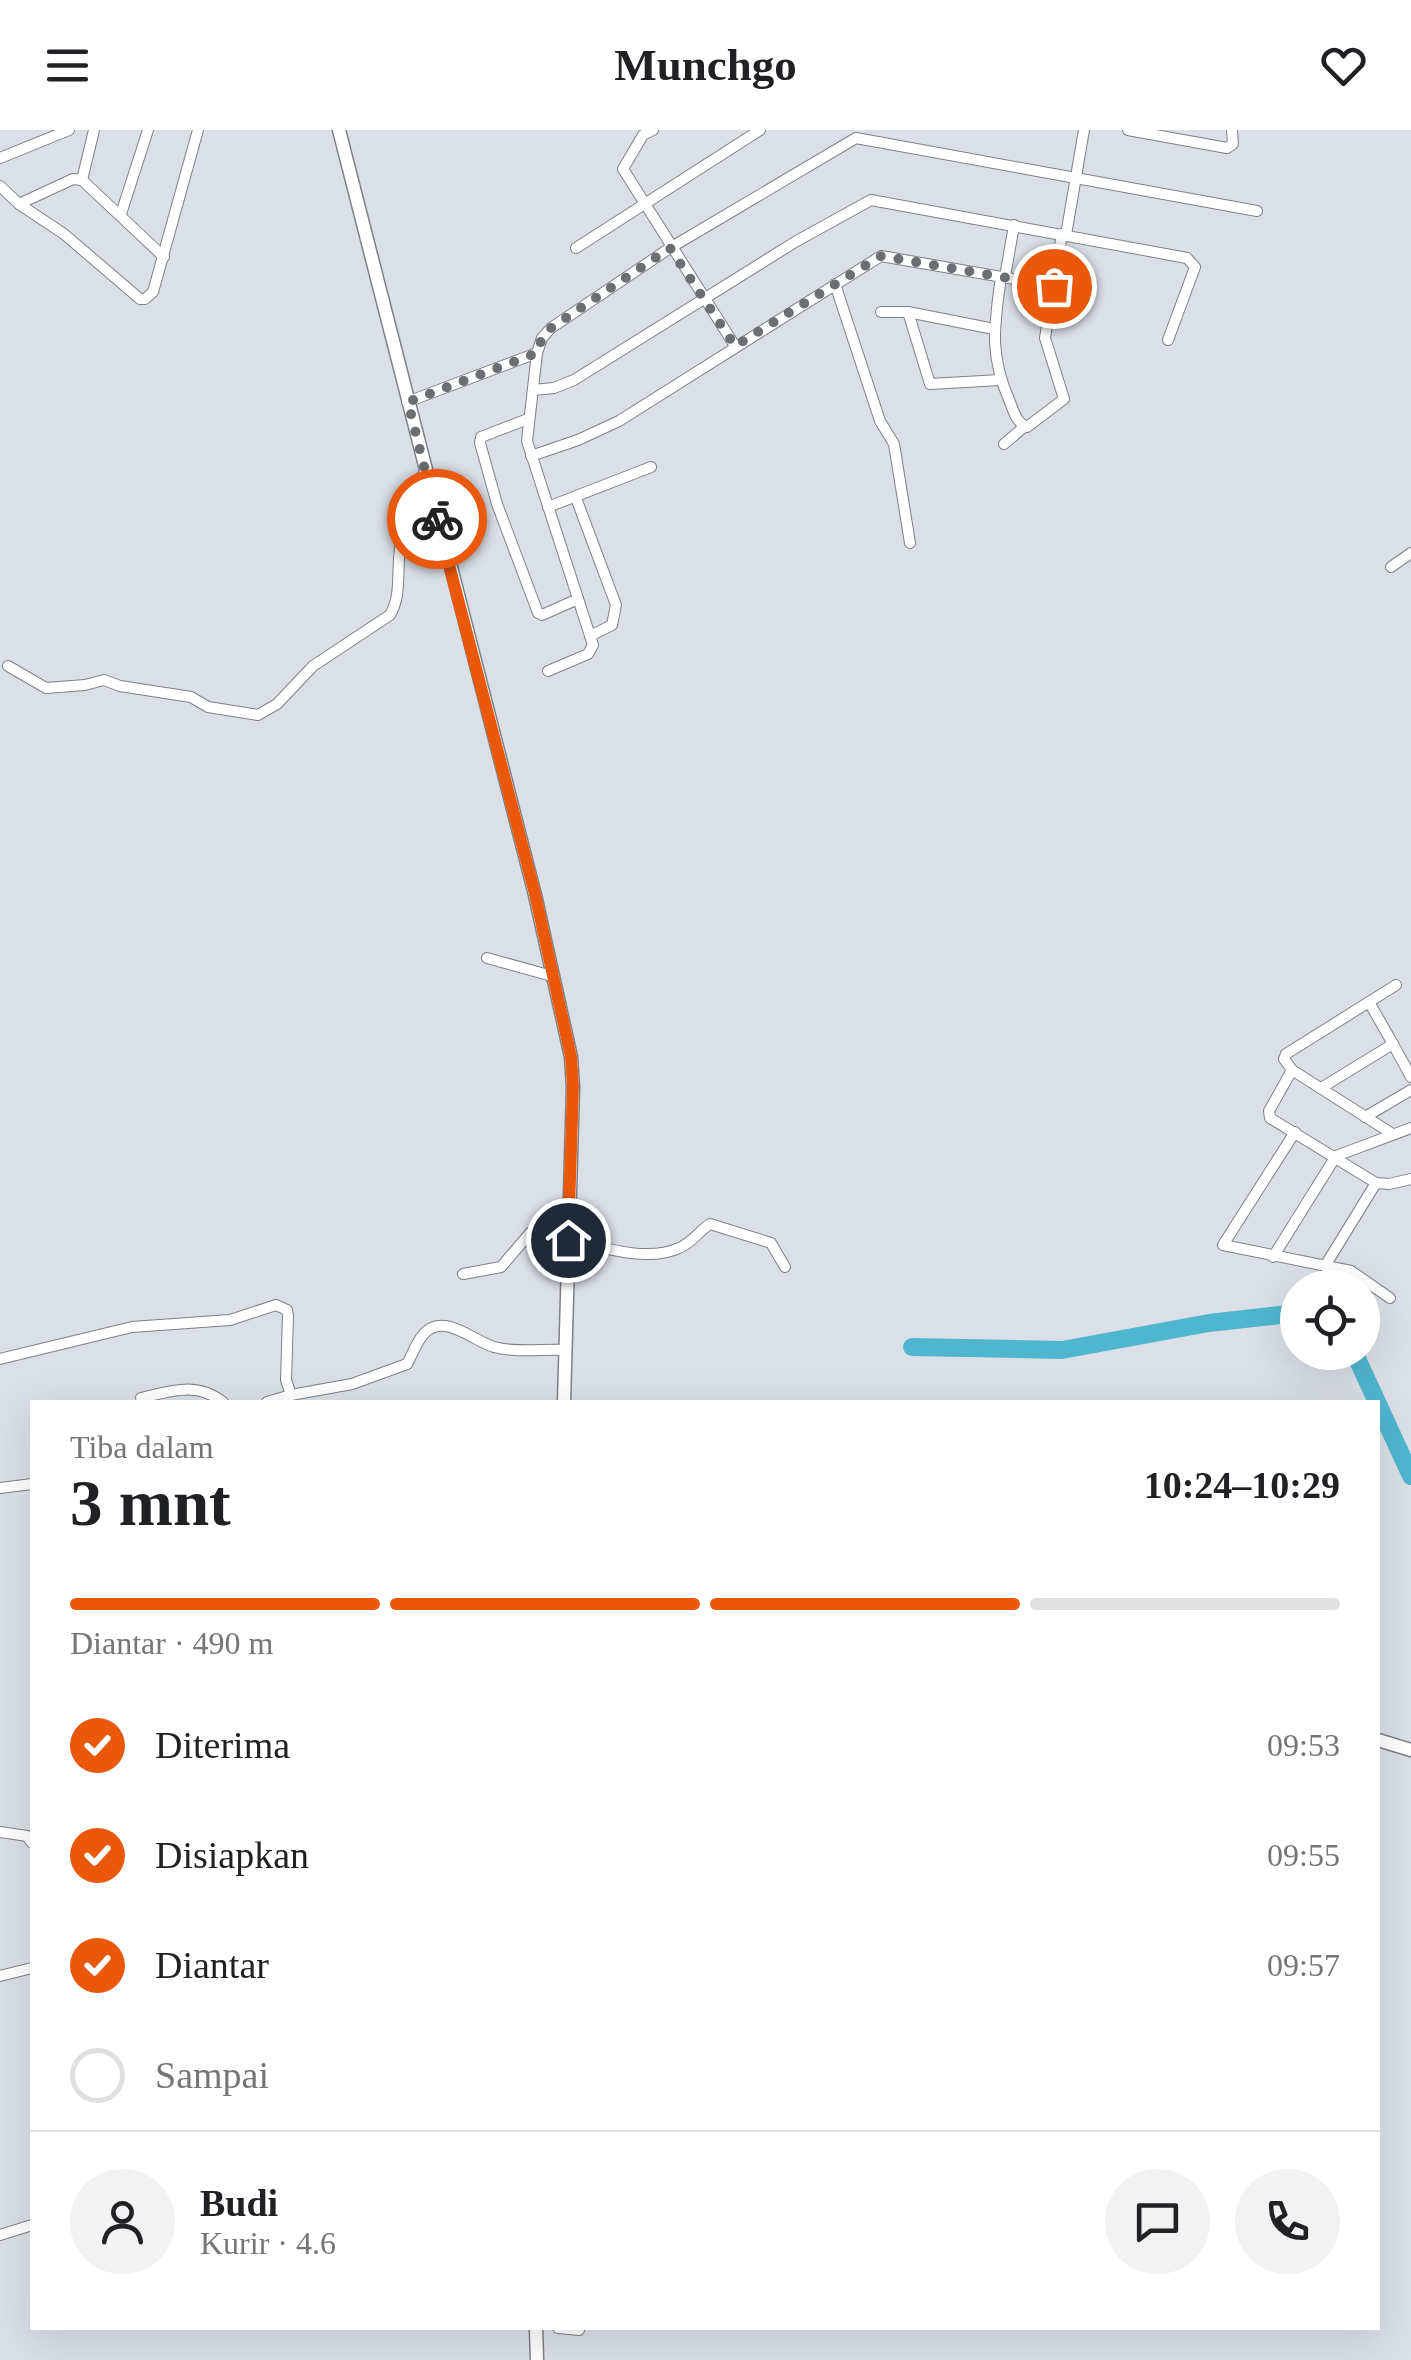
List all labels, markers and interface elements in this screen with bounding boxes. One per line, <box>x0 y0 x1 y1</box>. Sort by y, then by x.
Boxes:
icon: menu <box>40 38 95 93</box>
icon: heart <box>1316 38 1371 93</box>
text: Munchgo <box>614 40 797 90</box>
pin <box>1012 244 1097 329</box>
icon: bag <box>1027 259 1082 314</box>
courier <box>387 469 487 569</box>
icon: bike <box>410 492 465 547</box>
pin <box>526 1198 611 1283</box>
icon: home <box>541 1213 596 1268</box>
map controls <box>1280 1270 1380 1370</box>
button: locate <box>1280 1270 1380 1370</box>
text: Tiba dalam <box>70 1429 214 1465</box>
text: 10:24–10:29 <box>1144 1464 1340 1506</box>
text: 3 mnt <box>70 1467 231 1539</box>
text: Diantar · 490 m <box>70 1625 274 1661</box>
icon: check <box>70 1718 125 1773</box>
text: Diterima <box>155 1724 290 1766</box>
text: 09:53 <box>1267 1727 1340 1763</box>
icon: check <box>70 1828 125 1883</box>
text: Disiapkan <box>155 1834 309 1876</box>
text: 09:55 <box>1267 1837 1340 1873</box>
icon: check <box>70 1938 125 1993</box>
text: Diantar <box>155 1944 269 1986</box>
text: 09:57 <box>1267 1947 1340 1983</box>
text: Sampai <box>155 2054 269 2096</box>
button: person <box>70 2169 175 2274</box>
button: chat <box>1105 2169 1210 2274</box>
button: phone <box>1235 2169 1340 2274</box>
text: Budi <box>200 2182 278 2224</box>
text: Kurir · 4.6 <box>200 2225 336 2261</box>

